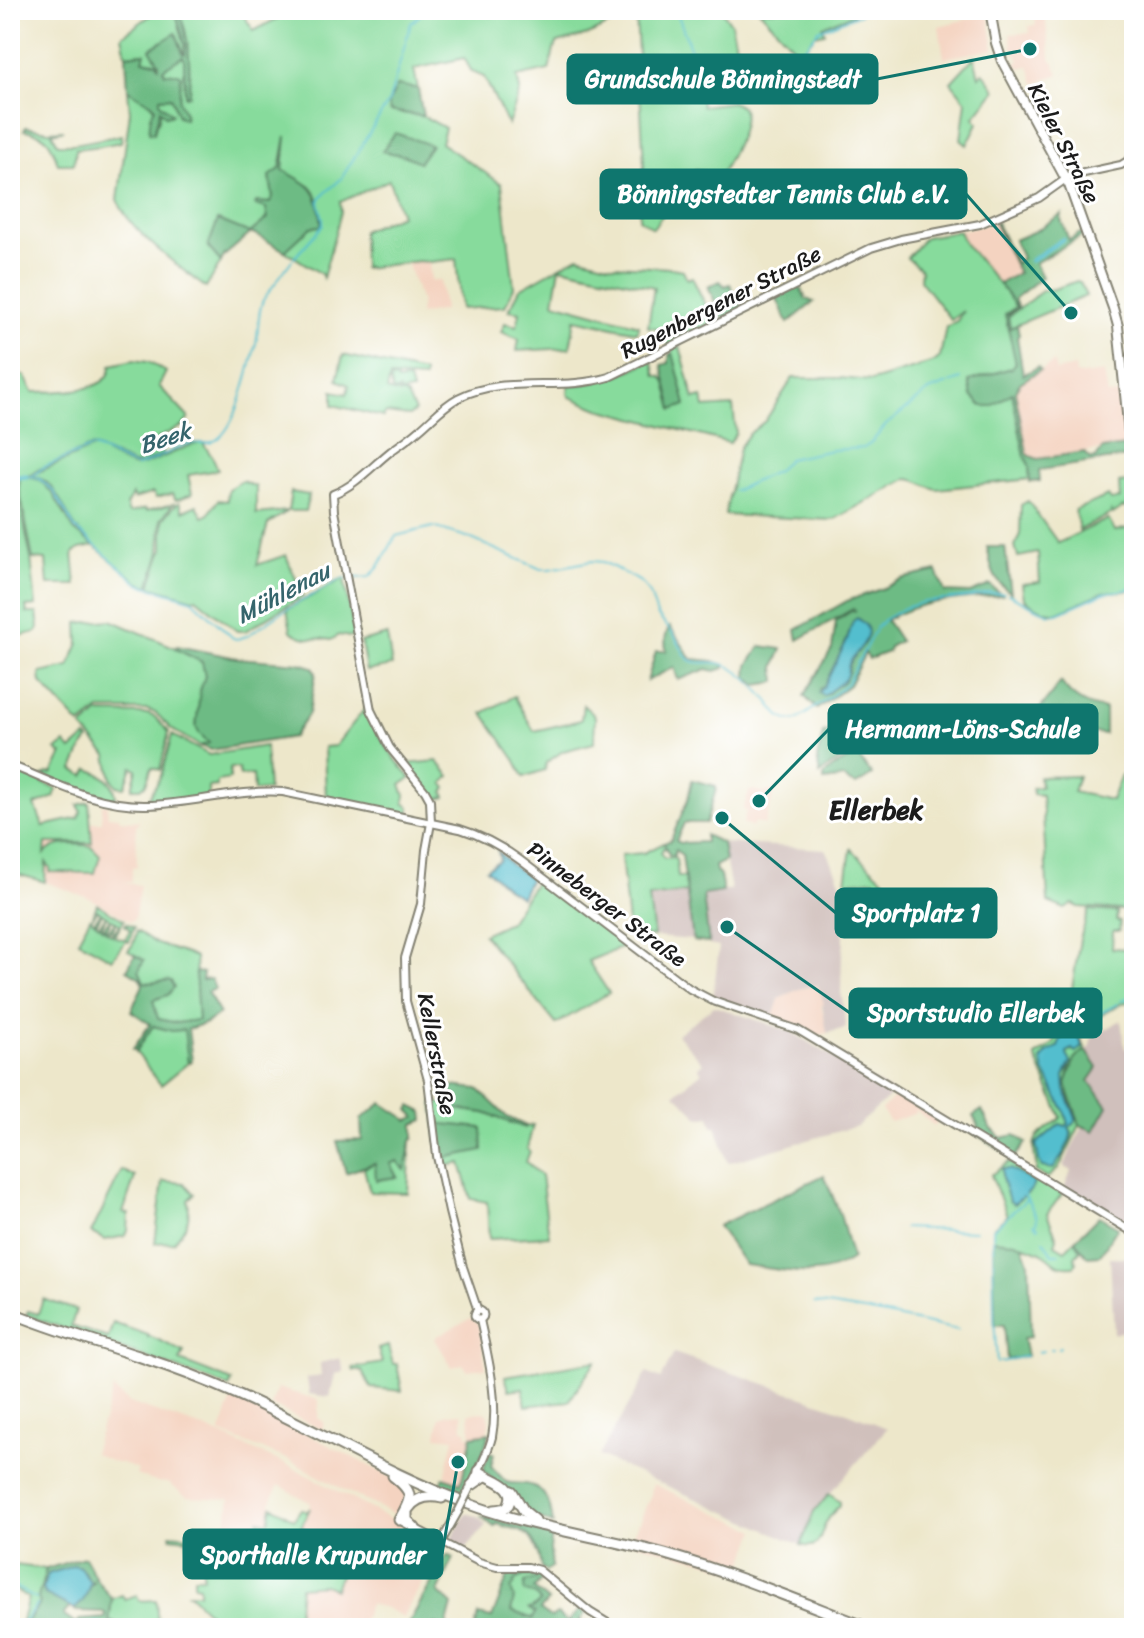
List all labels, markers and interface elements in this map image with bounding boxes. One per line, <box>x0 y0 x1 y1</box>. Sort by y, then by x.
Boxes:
callout: Grundschule Bönningstedt <box>568 55 877 103</box>
text: Grundschule Bönningstedt <box>585 58 862 100</box>
street label: Kieler Straße <box>1017 76 1111 210</box>
callout: Bönningstedter Tennis Club e.V. <box>601 170 966 218</box>
text: Bönningstedter Tennis Club e.V. <box>617 173 951 215</box>
street label: Rugenbergener Straße <box>614 234 828 370</box>
water label: Beek <box>134 409 200 466</box>
water label: Mühlenau <box>228 549 341 636</box>
callout: Hermann-Löns-Schule <box>829 705 1097 753</box>
text: Hermann-Löns-Schule <box>845 708 1081 750</box>
district label: Ellerbek <box>829 787 924 833</box>
street label: Pinneberger Straße <box>518 831 696 978</box>
callout: Sportplatz 1 <box>836 889 996 937</box>
text: Sportplatz 1 <box>851 892 980 934</box>
street label: Kellerstraße <box>406 989 468 1119</box>
callout: Sportstudio Ellerbek <box>850 989 1101 1037</box>
text: Sportstudio Ellerbek <box>866 992 1085 1034</box>
callout: Sporthalle Krupunder <box>184 1530 442 1578</box>
text: Sporthalle Krupunder <box>199 1534 428 1576</box>

